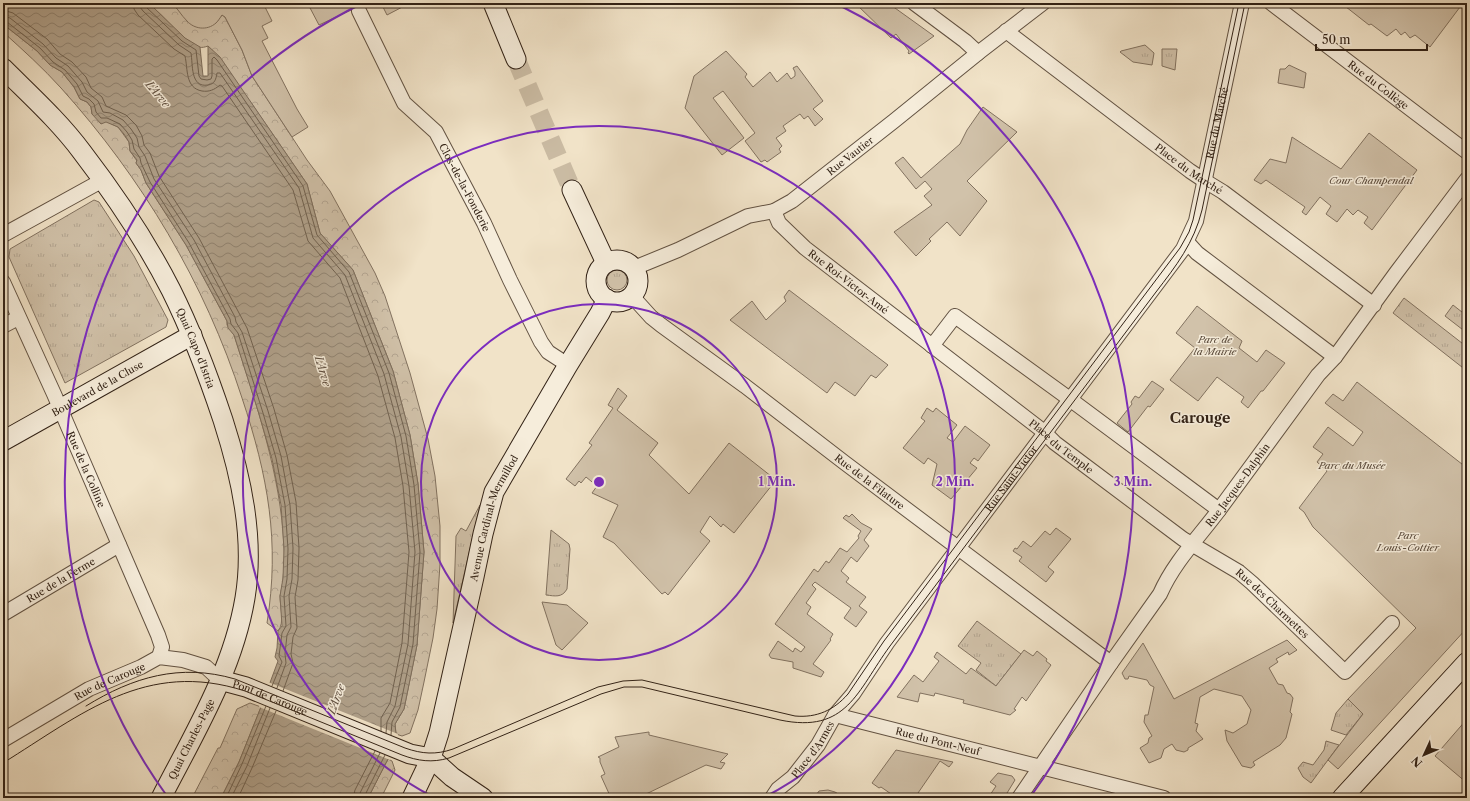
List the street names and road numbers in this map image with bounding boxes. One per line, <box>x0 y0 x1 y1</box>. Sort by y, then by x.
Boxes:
street label: Rue du Collège <box>1345 58 1411 113</box>
street label: Rue du Marché <box>1203 85 1231 160</box>
street label: Rue Vautier <box>824 133 877 178</box>
street label: Clos-de-la-Fonderie <box>436 141 493 234</box>
street label: Place du Marché <box>1152 141 1225 197</box>
street label: Rue Roi-Victor-Amé <box>805 247 891 317</box>
street label: Quai Capo d'Istria <box>173 306 218 391</box>
street label: Boulevard de la Cluse <box>49 358 146 419</box>
street label: Place du Temple <box>1026 417 1096 477</box>
street label: Rue de la Colline <box>64 429 108 510</box>
street label: Rue Jacques-Dalphin <box>1203 440 1273 529</box>
street label: Rue Saint-Victor <box>982 442 1041 514</box>
street label: Rue de la Filature <box>832 451 907 513</box>
street label: Avenue Cardinal-Mermillod <box>467 453 521 584</box>
street label: Rue de la Ferme <box>24 555 98 606</box>
street label: Rue des Charmettes <box>1233 566 1312 641</box>
street label: Rue de Carouge <box>72 660 148 703</box>
street label: Pont de Carouge <box>231 678 310 719</box>
street label: Quai Charles-Page <box>165 696 218 782</box>
street label: Place d'Armes <box>789 719 837 781</box>
street label: Rue du Pont-Neuf <box>894 724 983 759</box>

